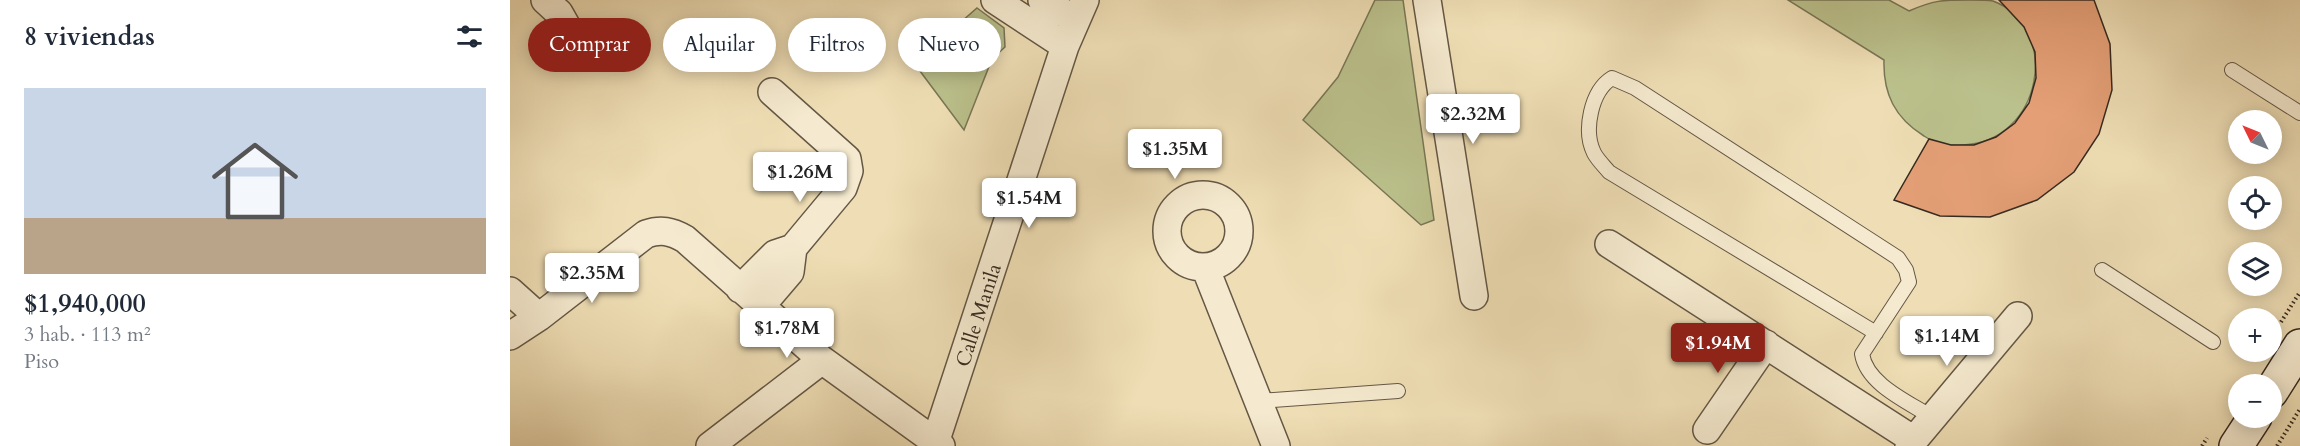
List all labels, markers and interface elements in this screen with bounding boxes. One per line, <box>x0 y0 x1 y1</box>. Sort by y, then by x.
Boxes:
chip: Comprar <box>528 18 651 72</box>
chip: Alquilar <box>663 18 776 72</box>
chip: Filtros <box>788 18 886 72</box>
chip: Nuevo <box>898 18 1001 72</box>
text: 8 viviendas <box>24 19 155 54</box>
icon: filters <box>453 20 486 53</box>
pin: $2.32M <box>1424 94 1522 145</box>
text: $2.32M <box>1440 100 1506 127</box>
north arrow <box>2228 110 2282 164</box>
map controls <box>2228 110 2282 428</box>
icon: home <box>201 127 309 235</box>
pin: $1.35M <box>1126 129 1224 180</box>
text: $1.35M <box>1142 135 1208 162</box>
pin: $1.26M <box>751 152 849 203</box>
text: $1.26M <box>767 158 833 185</box>
button: locate <box>2228 176 2282 230</box>
pin: $1.54M <box>980 178 1078 229</box>
text: $1.54M <box>996 184 1062 211</box>
button: layers <box>2228 242 2282 296</box>
pin: $2.35M <box>543 253 641 304</box>
text: $2.35M <box>559 259 625 286</box>
street label: Calle Manila <box>949 260 1008 370</box>
text: $1,940,000 <box>24 286 146 321</box>
pin: $1.78M <box>738 308 836 359</box>
button: + <box>2228 308 2282 362</box>
text: $1.78M <box>754 314 820 341</box>
pin: $1.14M <box>1898 316 1996 367</box>
text: 3 hab. · 113 m² <box>24 321 151 348</box>
text: $1.14M <box>1914 322 1980 349</box>
pin: $1.94M <box>1669 323 1767 374</box>
text: $1.94M <box>1685 329 1751 356</box>
text: Piso <box>24 348 59 375</box>
button: − <box>2228 374 2282 428</box>

